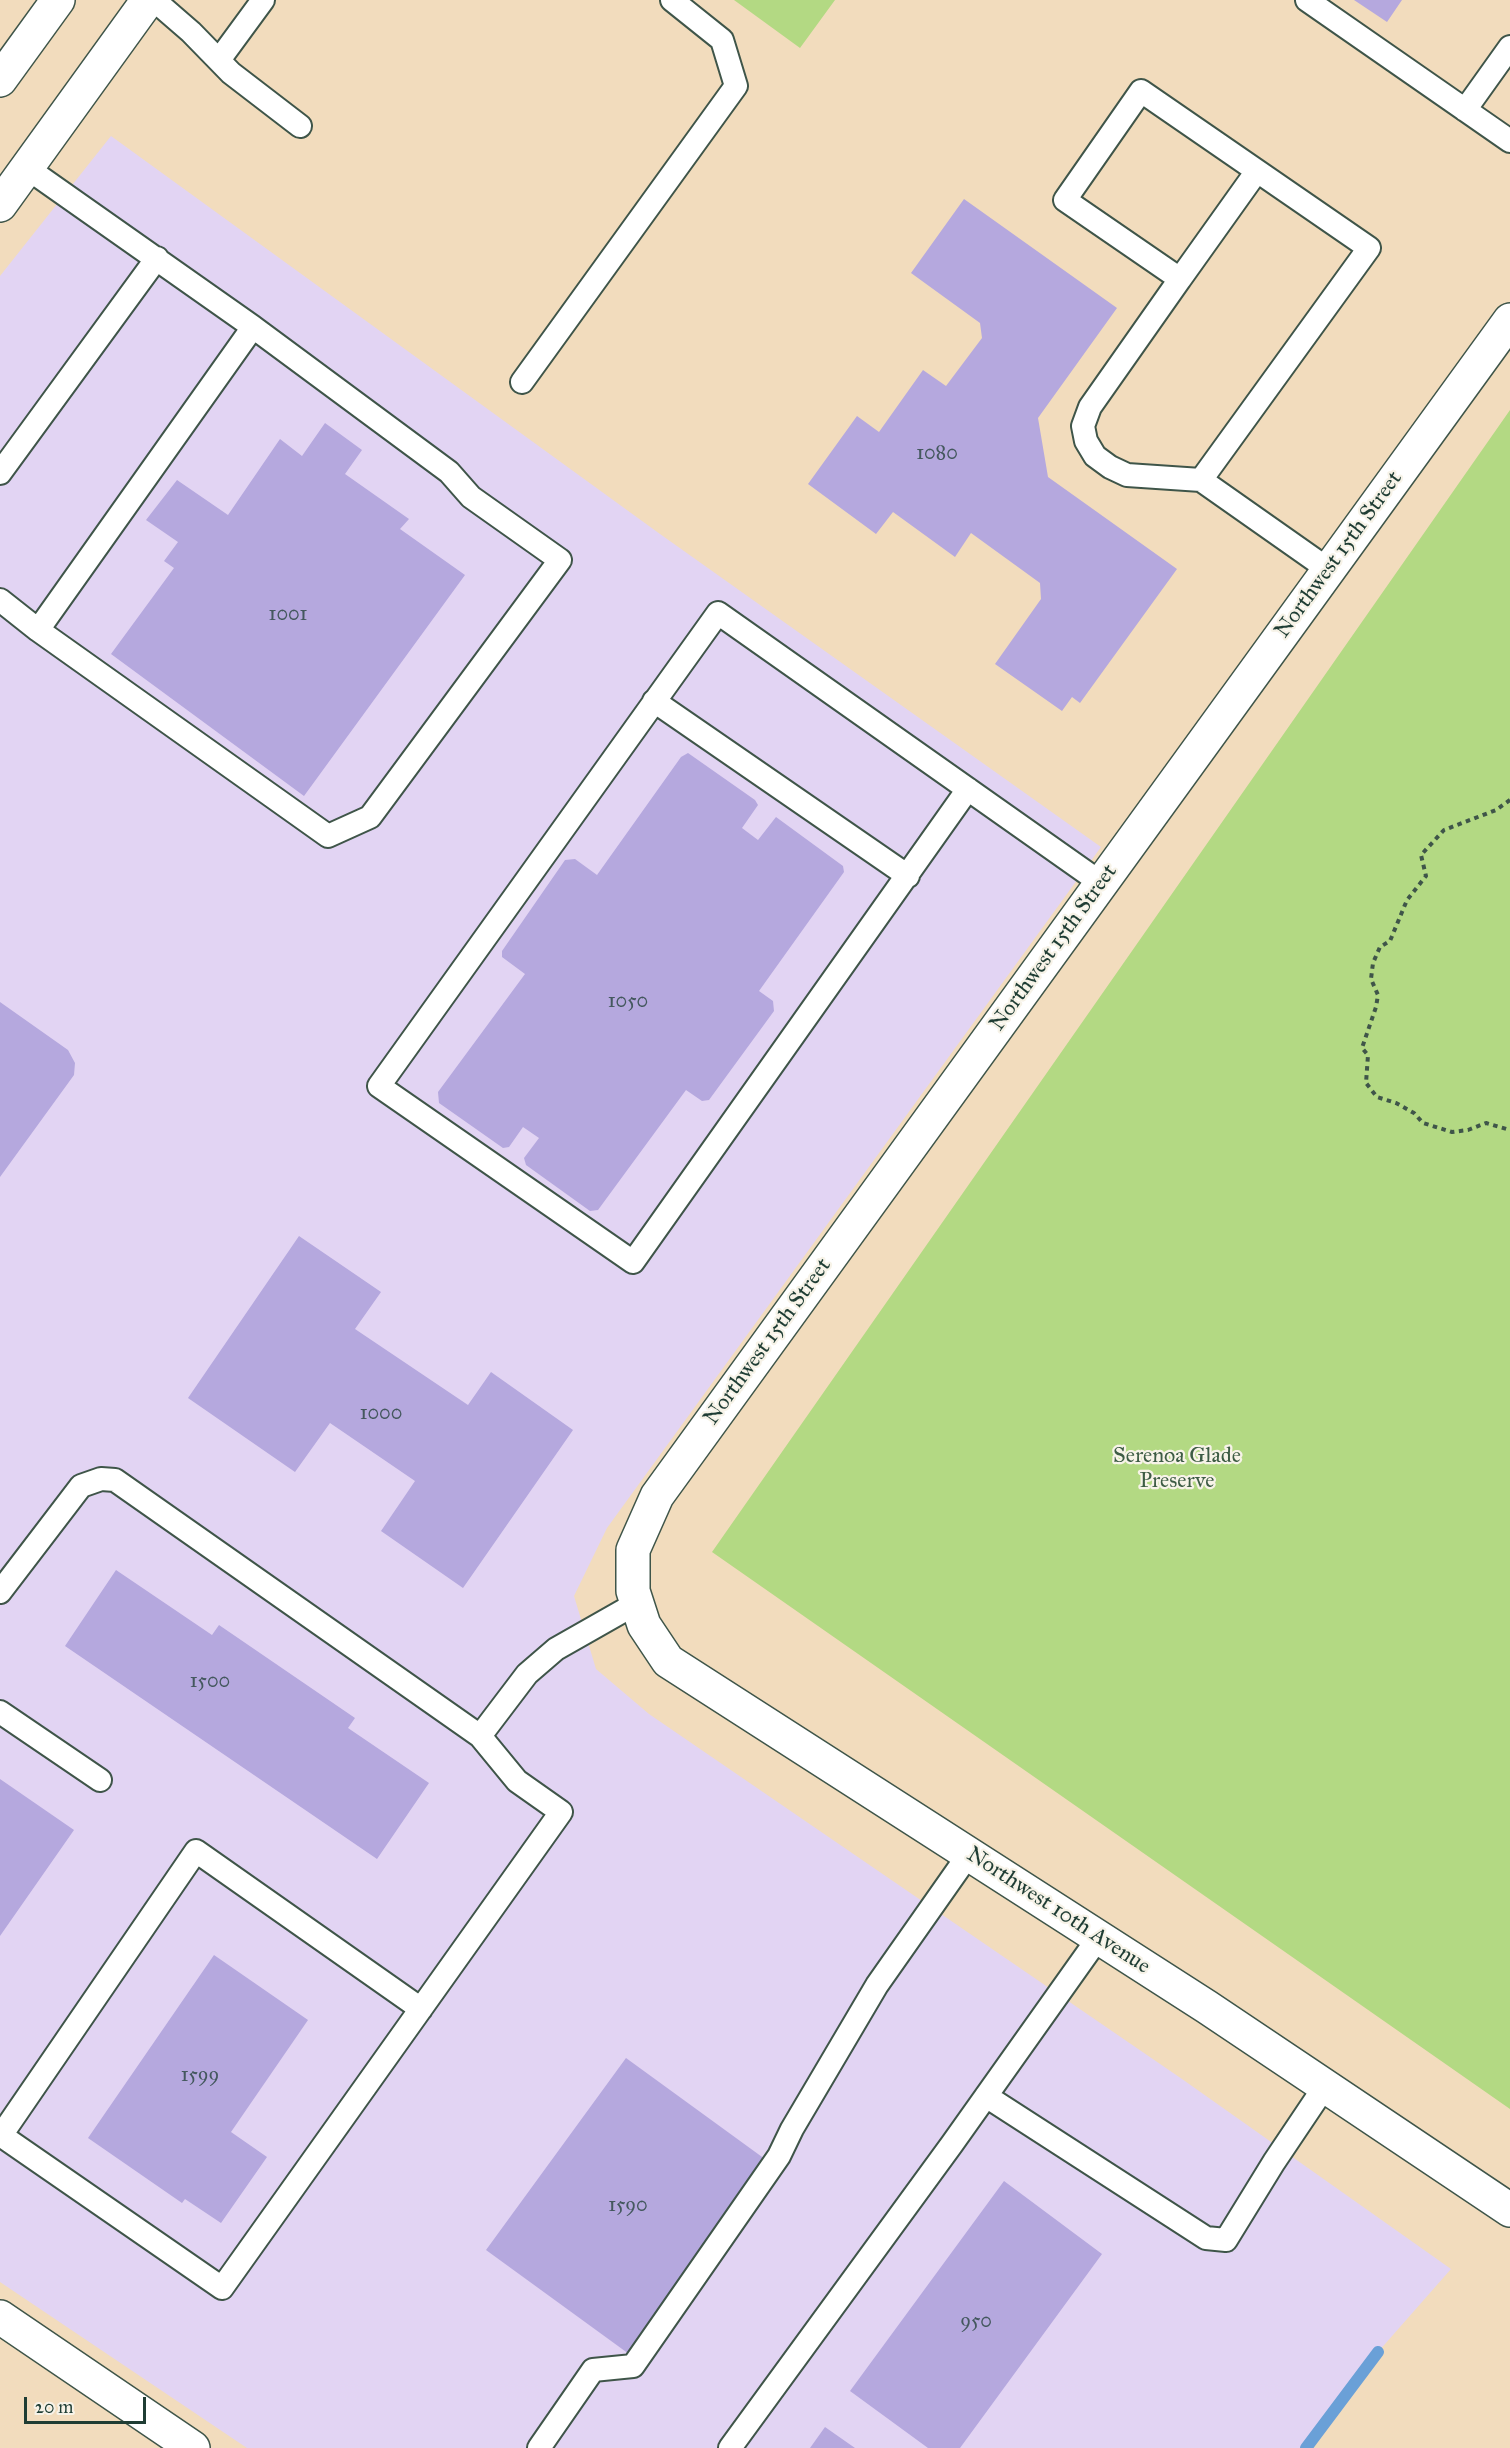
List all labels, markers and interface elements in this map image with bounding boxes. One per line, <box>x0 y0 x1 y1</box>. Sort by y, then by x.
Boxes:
house number: 1080 <box>916 442 958 466</box>
street label: Northwest 15th Street <box>1270 467 1408 643</box>
house number: 1001 <box>269 603 307 627</box>
street label: Northwest 15th Street <box>985 860 1123 1036</box>
house number: 1050 <box>608 990 648 1014</box>
street label: Northwest 15th Street <box>699 1254 837 1430</box>
house number: 1000 <box>360 1402 402 1426</box>
park label: Serenoa Glade Preserve <box>1113 1444 1241 1496</box>
house number: 1500 <box>190 1670 230 1694</box>
street label: Northwest 10th Avenue <box>961 1842 1155 1980</box>
house number: 1599 <box>181 2064 219 2088</box>
house number: 1590 <box>608 2194 648 2218</box>
house number: 950 <box>960 2310 992 2334</box>
scale bar <box>27 2385 148 2423</box>
text: 20 m <box>35 2396 73 2418</box>

